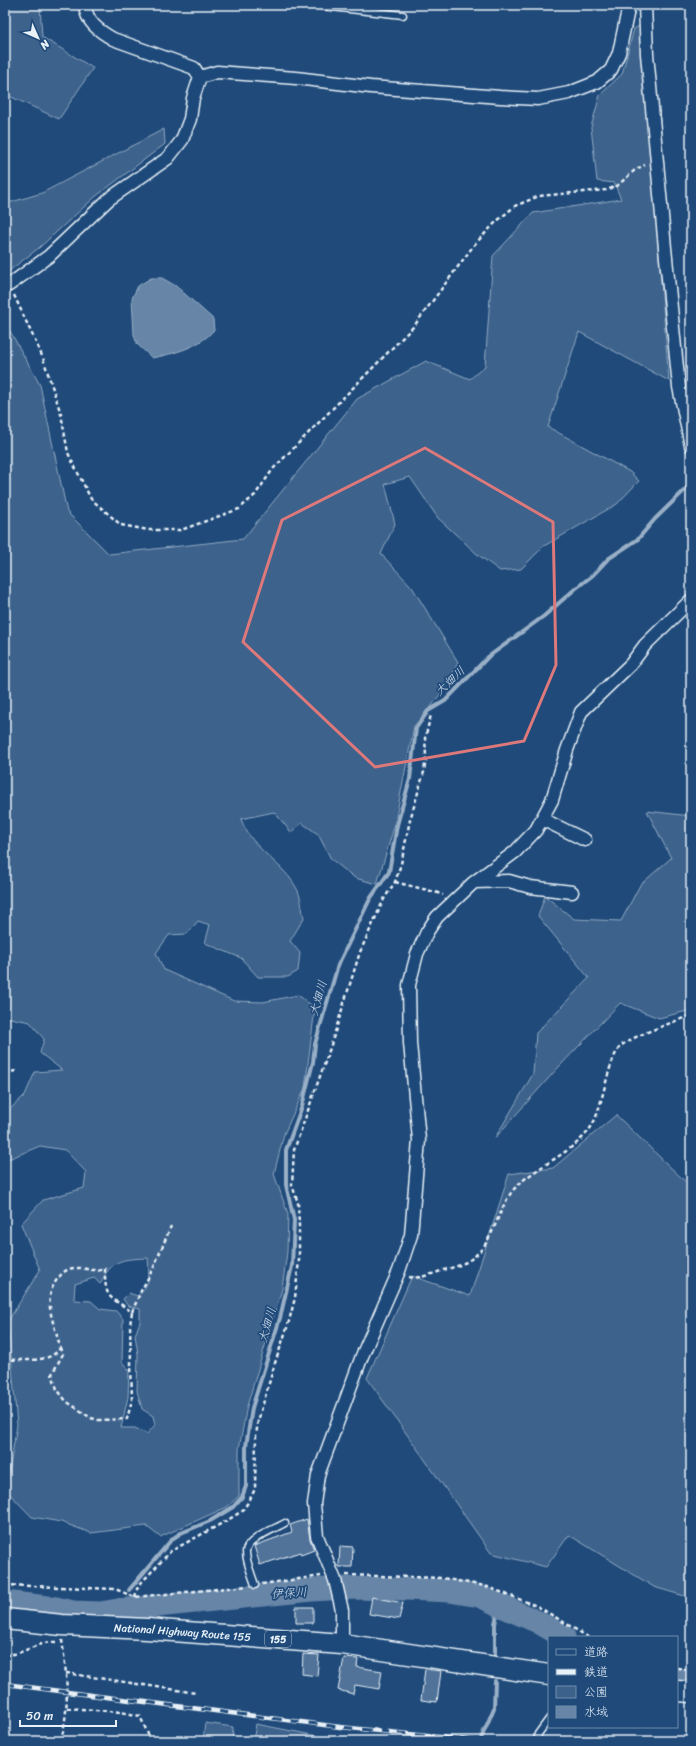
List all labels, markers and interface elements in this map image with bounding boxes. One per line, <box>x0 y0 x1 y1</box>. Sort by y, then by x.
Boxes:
north arrow <box>18 18 58 58</box>
text: N <box>35 35 55 54</box>
water label: 大畑川 <box>429 661 471 701</box>
water label: 大畑川 <box>302 978 334 1018</box>
water label: 大畑川 <box>251 1305 283 1345</box>
water label: 伊保川 <box>270 1581 308 1605</box>
street label: National Highway Route 155 <box>114 1618 252 1647</box>
road number: 155 <box>265 1631 291 1647</box>
legend <box>548 1636 678 1728</box>
text: 道路 <box>584 1641 608 1663</box>
text: 鉄道 <box>584 1661 608 1683</box>
text: 公園 <box>584 1681 608 1703</box>
text: 水域 <box>584 1701 608 1723</box>
scale bar <box>20 1702 116 1728</box>
text: 50 m <box>26 1705 53 1727</box>

